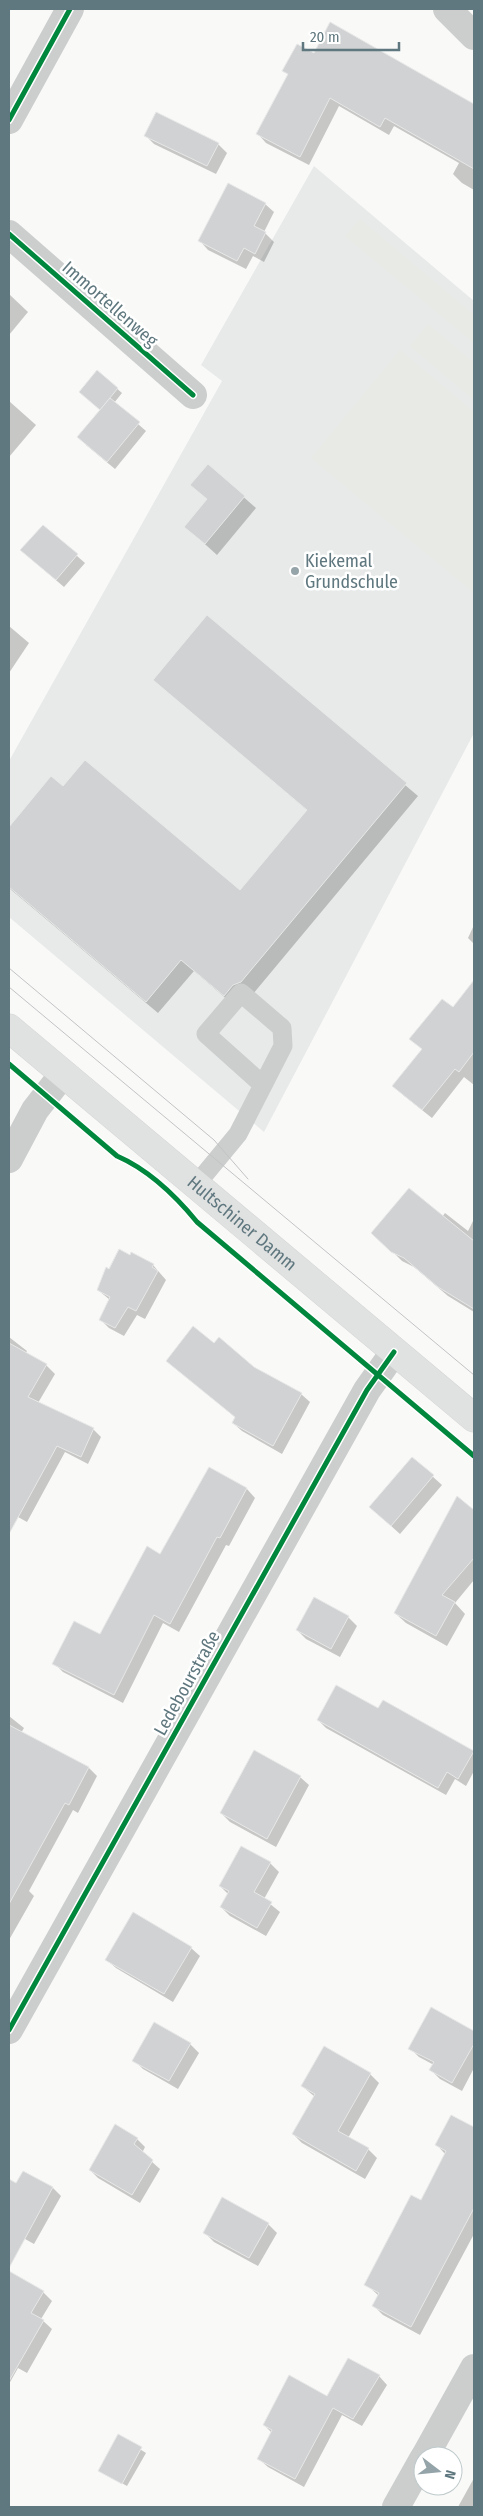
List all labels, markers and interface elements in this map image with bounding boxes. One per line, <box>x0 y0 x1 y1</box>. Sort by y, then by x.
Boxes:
scale bar <box>303 20 399 52</box>
text: 20 m <box>310 28 340 46</box>
street label: Immortellenweg <box>58 256 163 352</box>
place label: Kiekemal Grundschule <box>305 550 398 593</box>
marker: Kiekemal Grundschule <box>289 565 301 577</box>
street label: Hultschiner Damm <box>183 1171 301 1276</box>
street label: Ledebourstraße <box>149 1627 225 1739</box>
north arrow <box>413 2446 463 2496</box>
text: N <box>441 2468 459 2481</box>

